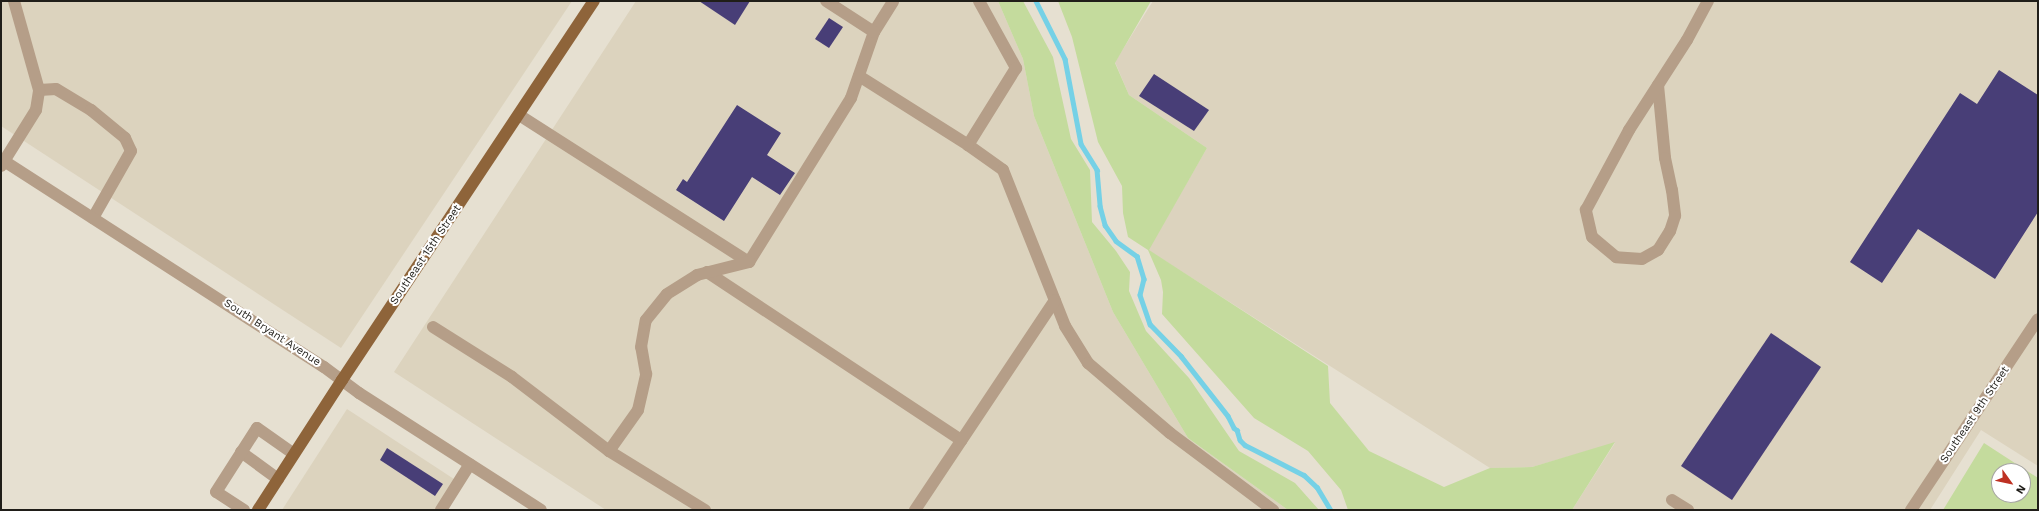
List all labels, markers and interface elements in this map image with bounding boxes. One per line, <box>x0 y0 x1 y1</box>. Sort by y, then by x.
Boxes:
street label: Southeast 15th Street <box>388 203 464 307</box>
street label: South Bryant Avenue <box>221 297 323 369</box>
street label: Southeast 9th Street <box>1938 364 2012 466</box>
north arrow <box>1991 463 2031 503</box>
text: N <box>2013 482 2028 496</box>

